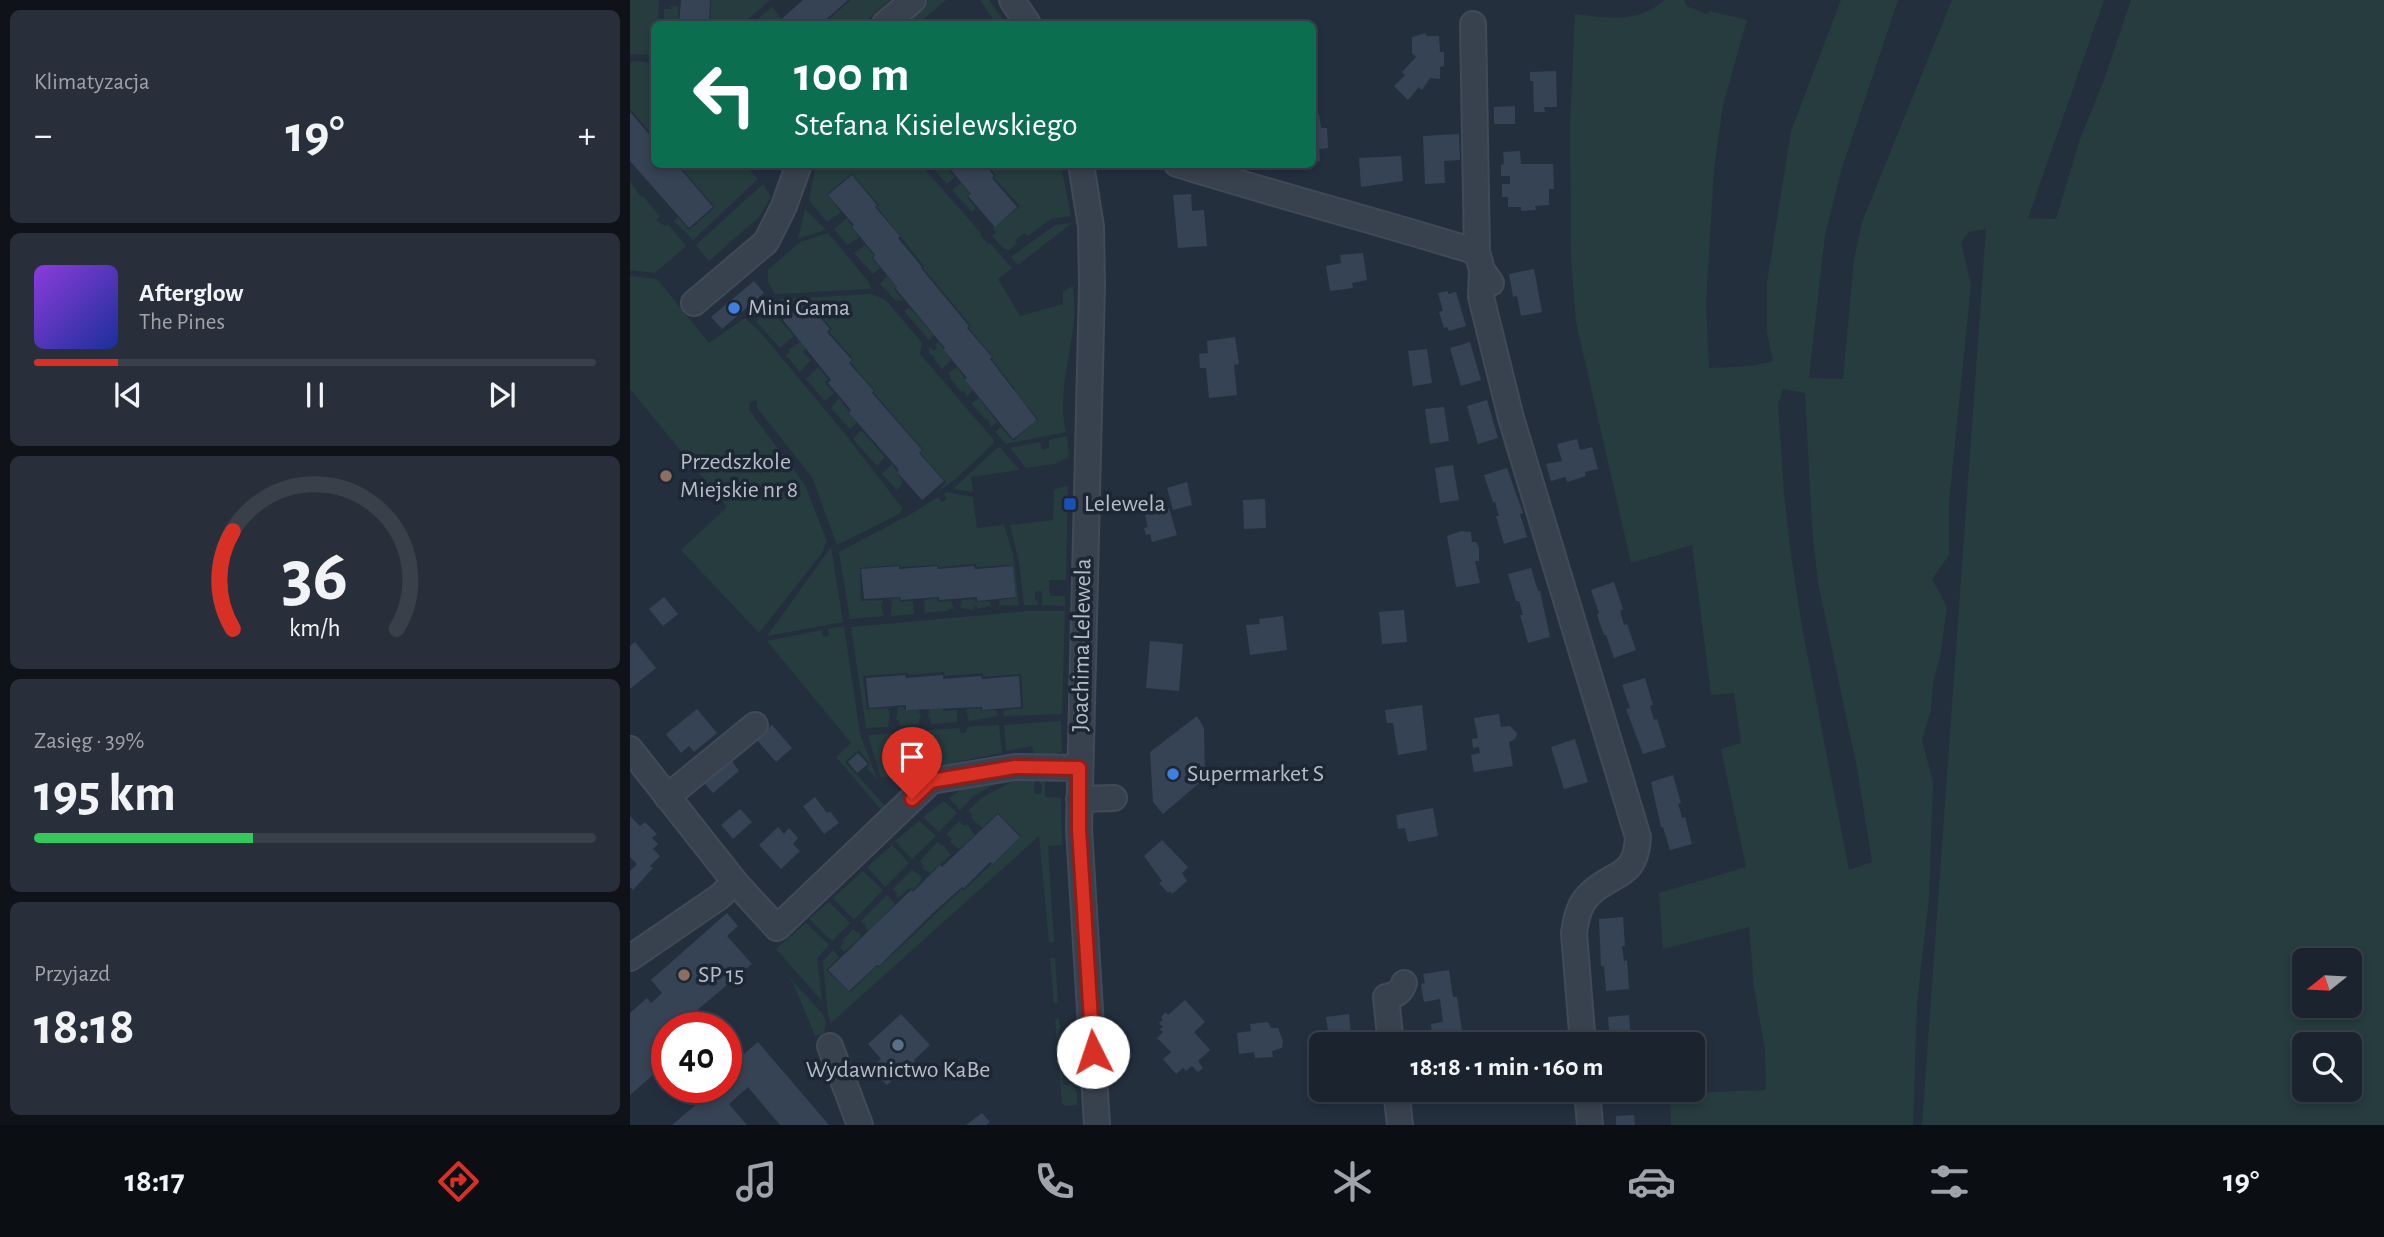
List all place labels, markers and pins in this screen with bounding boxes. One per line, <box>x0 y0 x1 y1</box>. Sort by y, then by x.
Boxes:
place label: Mini Gama <box>748 296 850 320</box>
marker: Mini Gama <box>726 300 742 316</box>
place label: Przedszkole Miejskie nr 8 <box>680 450 798 502</box>
marker: Przedszkole Miejskie nr 8 <box>658 468 674 484</box>
place label: Lelewela <box>1084 492 1166 516</box>
marker: Lelewela <box>1062 496 1078 512</box>
pin <box>882 727 942 799</box>
place label: Supermarket S <box>1187 762 1324 786</box>
marker: Supermarket S <box>1165 766 1181 782</box>
place label: SP 15 <box>698 963 744 987</box>
marker: SP 15 <box>676 967 692 983</box>
marker: Wydawnictwo KaBe <box>890 1037 906 1053</box>
place label: Wydawnictwo KaBe <box>806 1058 990 1082</box>

